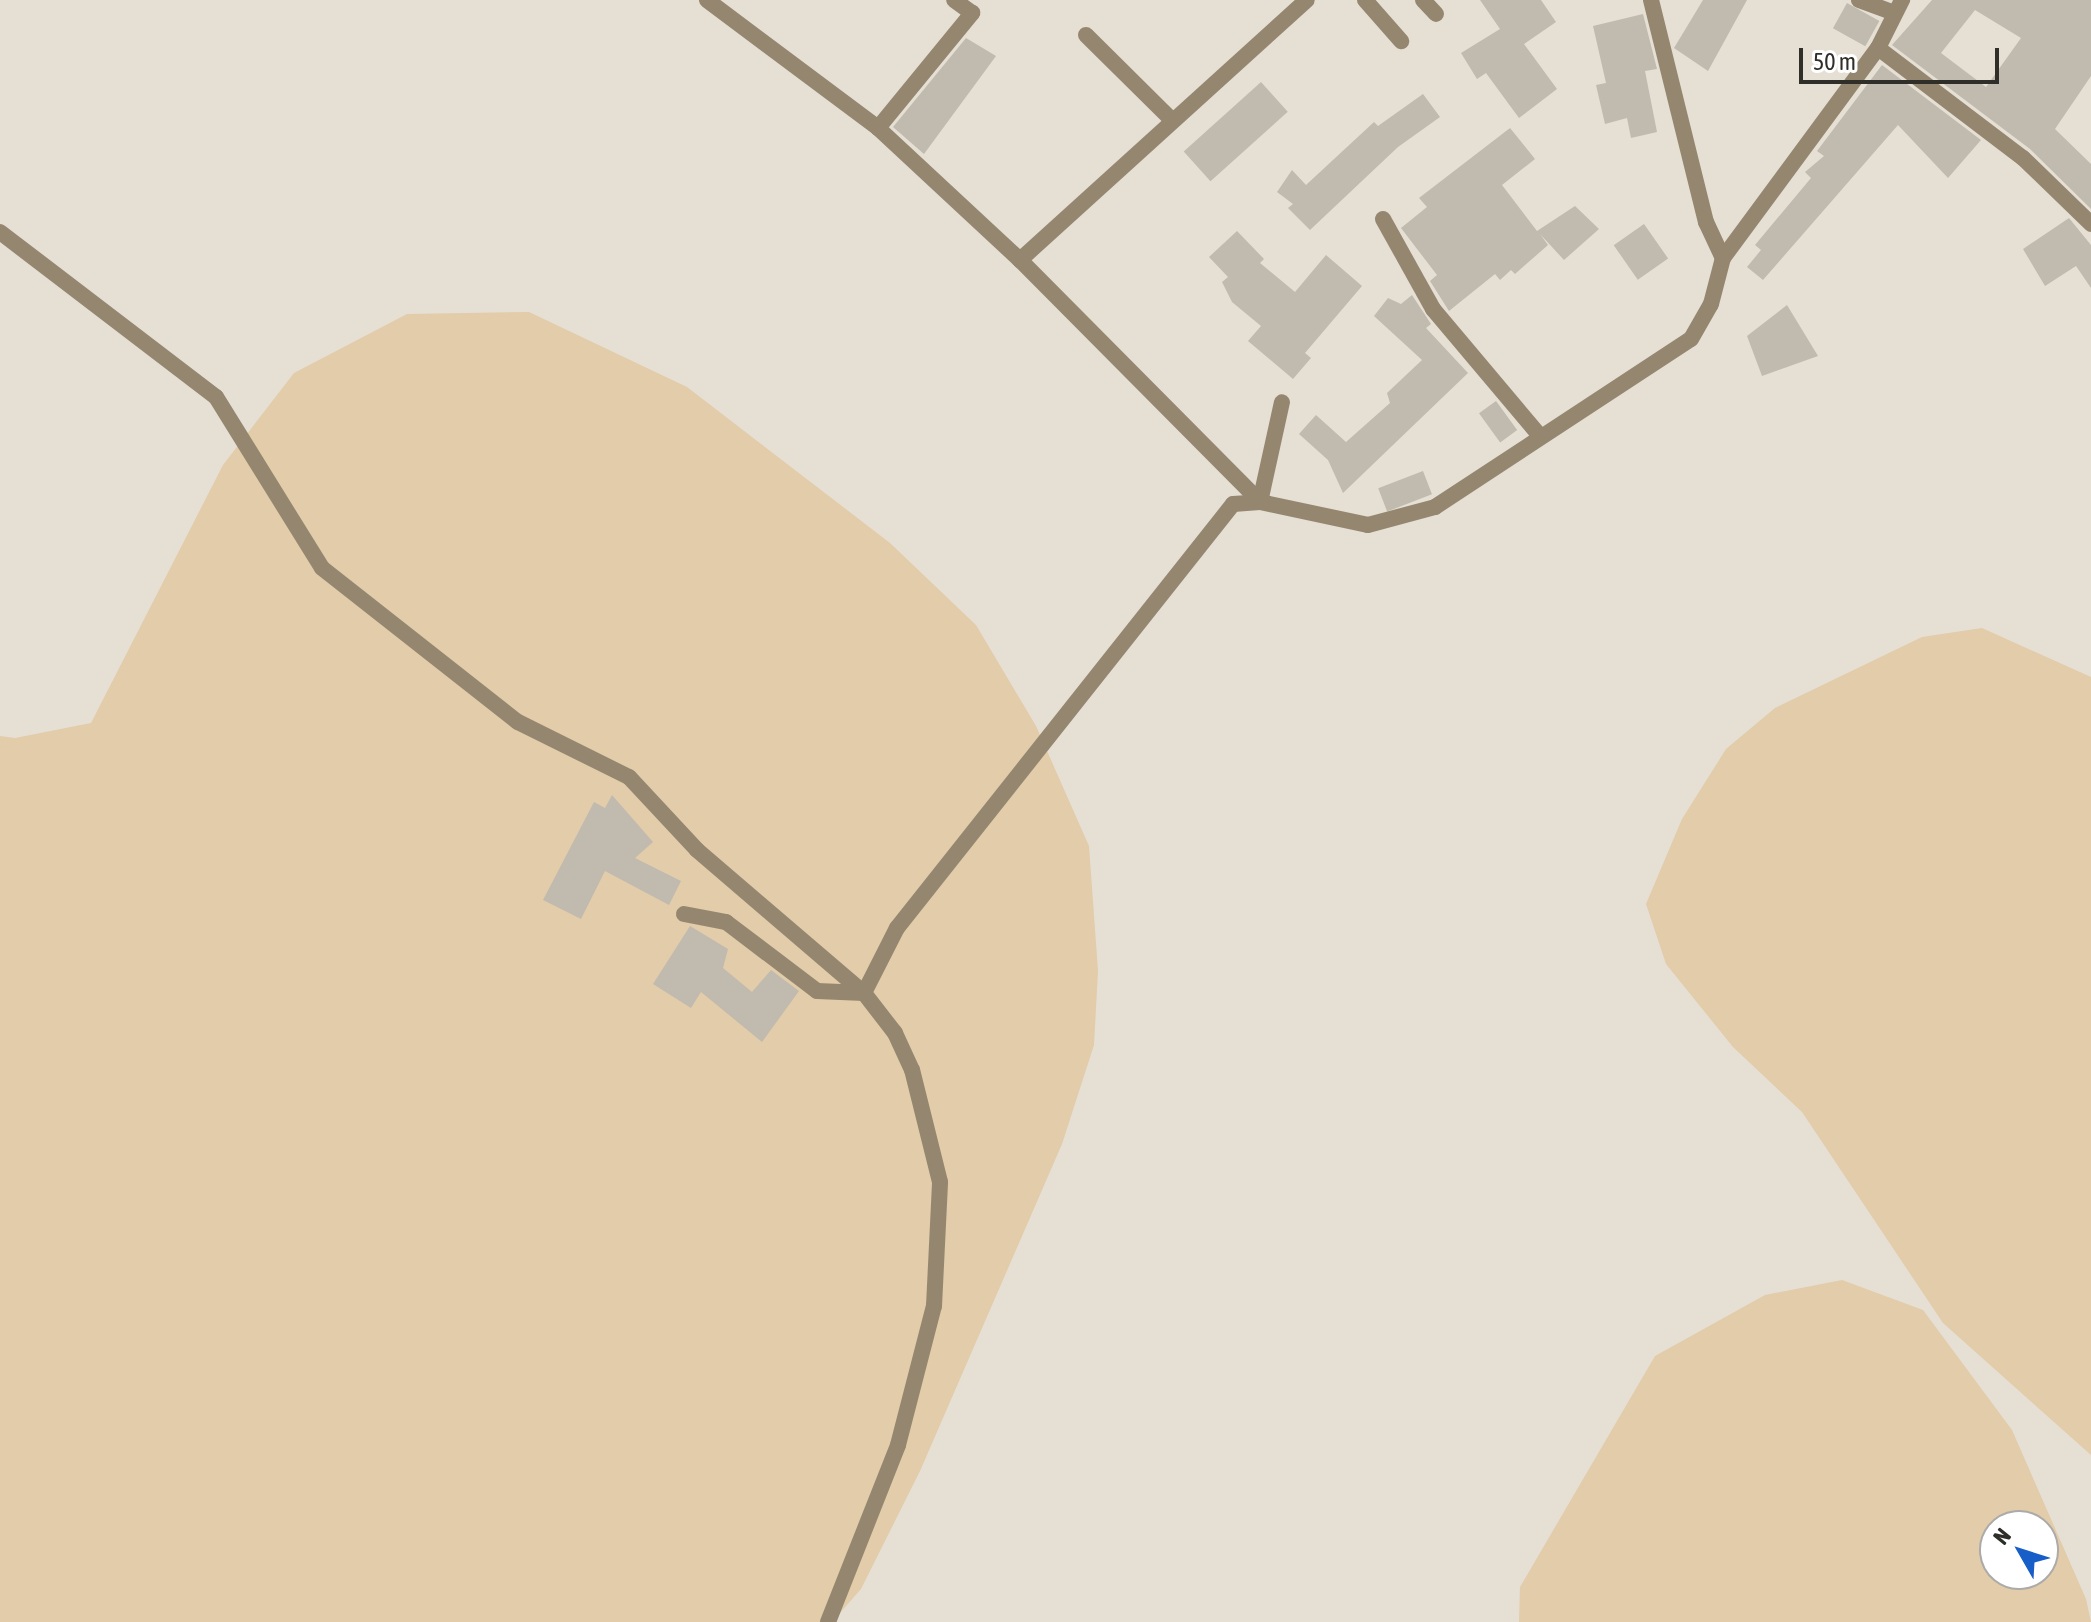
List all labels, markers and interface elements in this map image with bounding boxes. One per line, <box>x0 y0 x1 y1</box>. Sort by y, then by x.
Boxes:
scale bar <box>1803 32 2003 82</box>
text: 50 m <box>1813 48 1856 75</box>
north arrow <box>1979 1510 2059 1590</box>
text: N <box>1988 1523 2016 1549</box>

